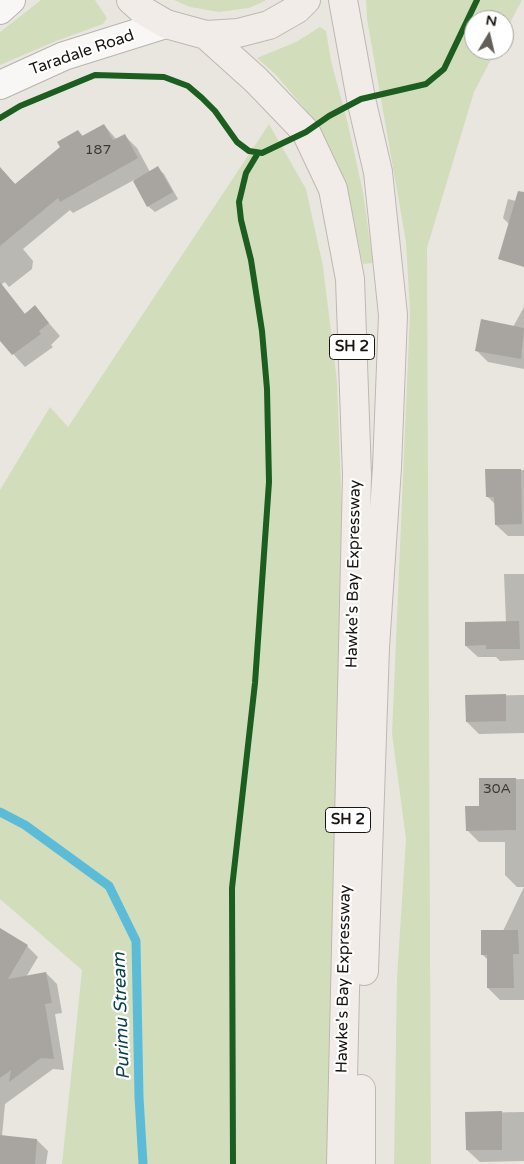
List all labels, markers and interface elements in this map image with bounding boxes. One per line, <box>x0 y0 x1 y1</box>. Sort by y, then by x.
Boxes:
north arrow <box>464 10 514 60</box>
text: N <box>484 11 498 30</box>
street label: Taradale Road <box>27 26 137 80</box>
house number: 187 <box>85 142 111 158</box>
road number: SH 2 <box>330 334 374 360</box>
street label: Hawke's Bay Expressway <box>343 480 365 668</box>
house number: 30A <box>483 781 511 797</box>
road number: SH 2 <box>326 808 370 832</box>
street label: Hawke's Bay Expressway <box>333 885 355 1073</box>
water label: Purimu Stream <box>109 952 135 1080</box>

